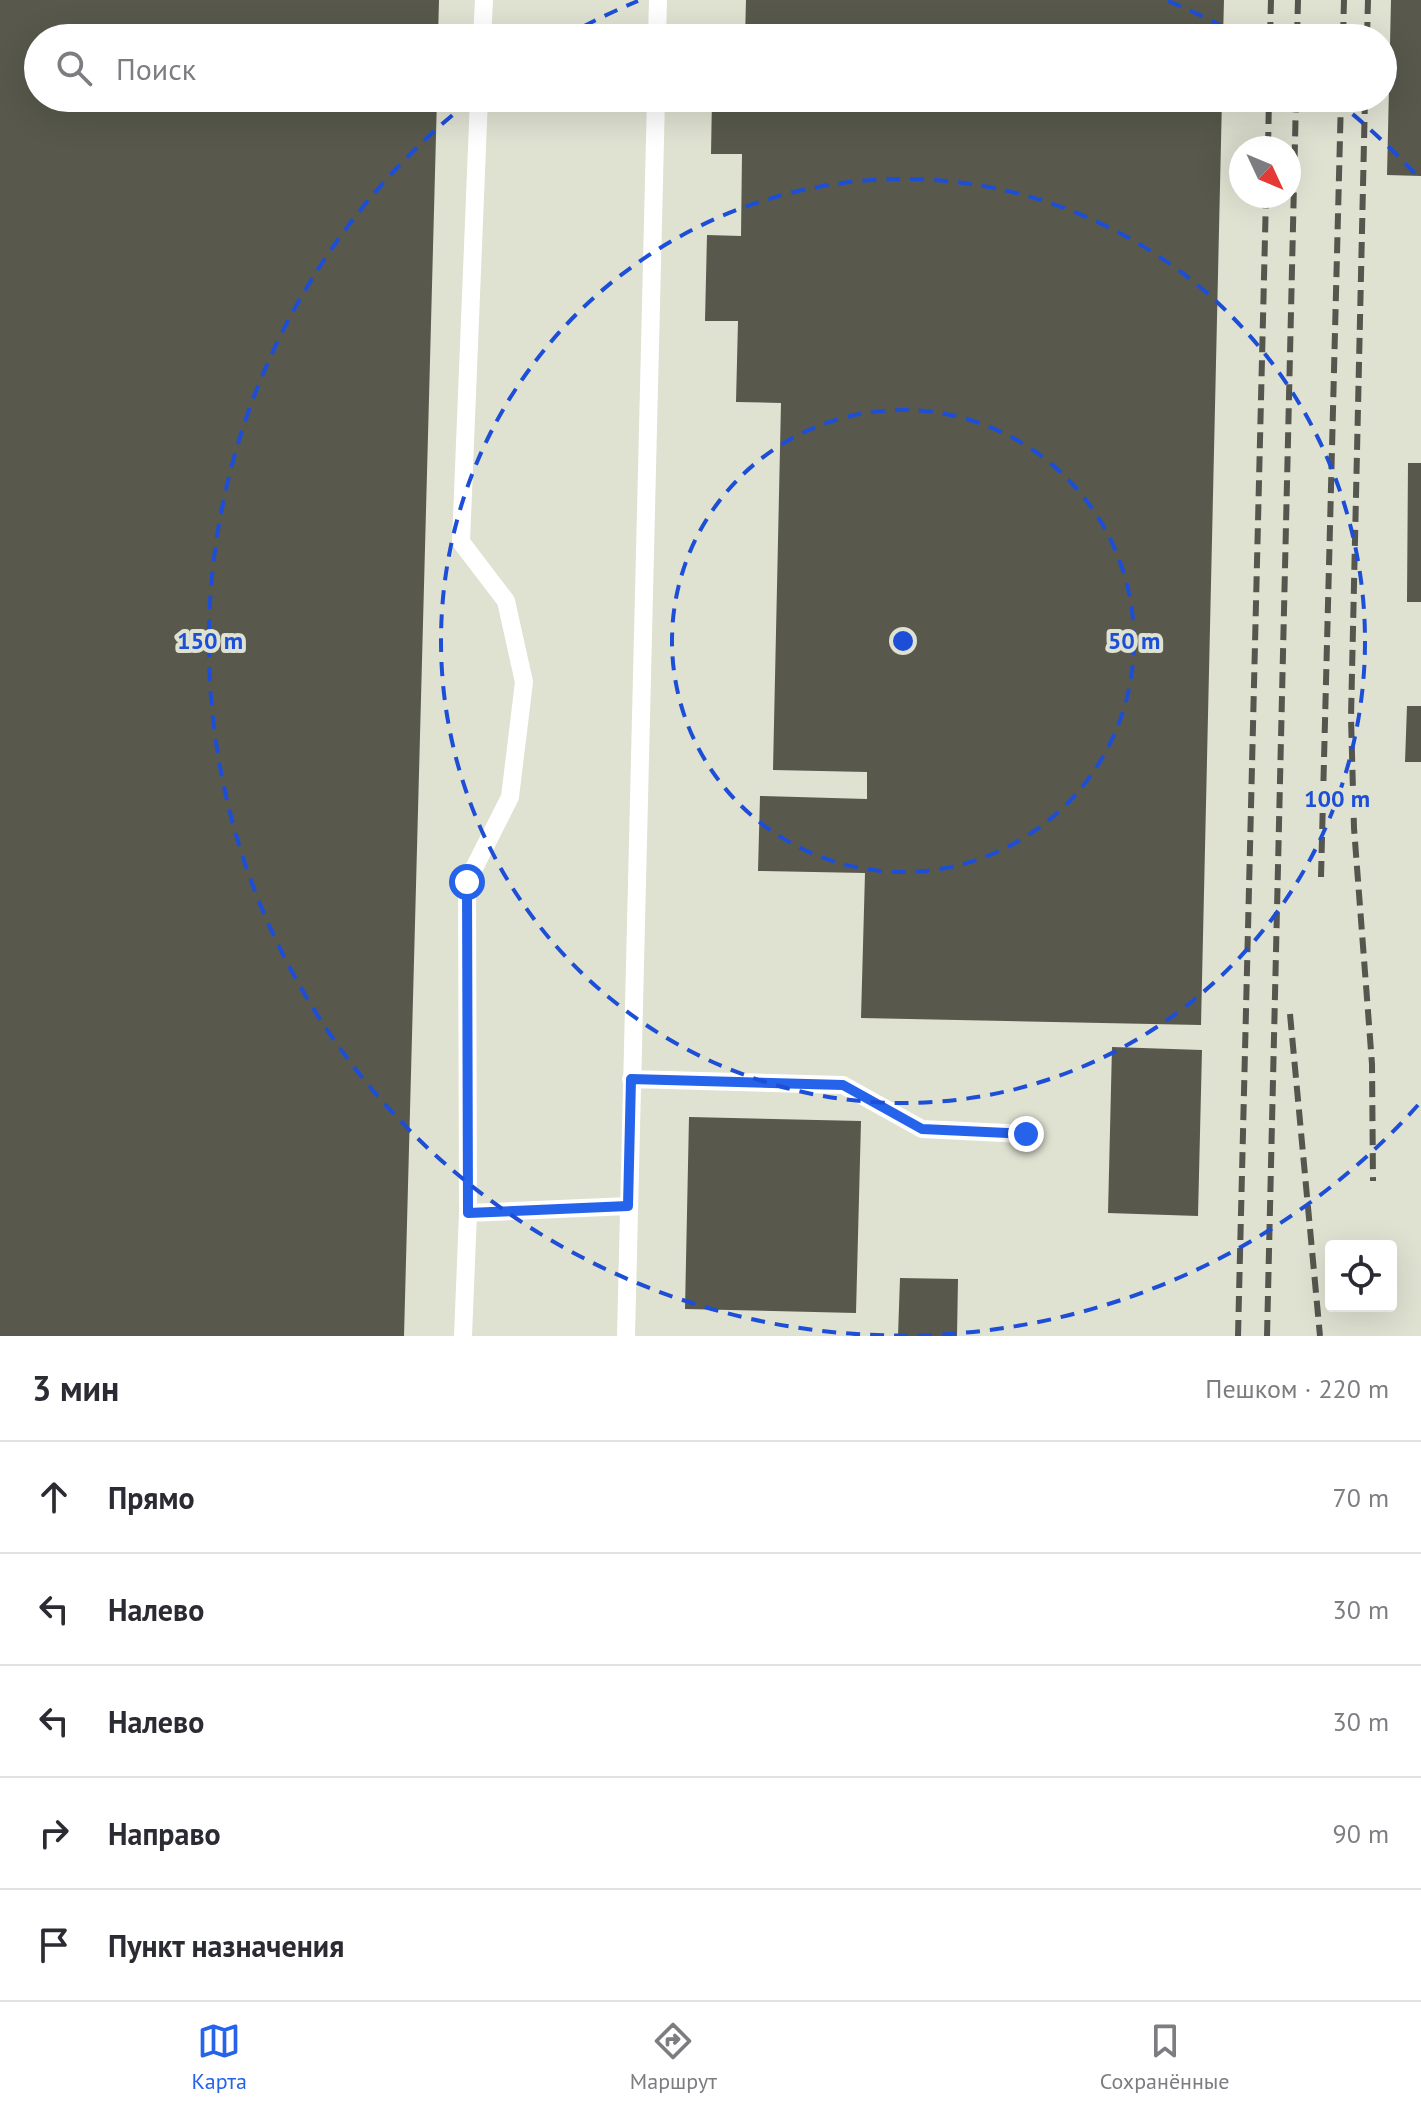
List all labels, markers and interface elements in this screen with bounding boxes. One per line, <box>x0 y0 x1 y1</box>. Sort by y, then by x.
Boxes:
search box <box>24 24 1397 112</box>
icon: search <box>52 46 96 90</box>
text: Поиск <box>116 49 196 88</box>
north arrow <box>1229 136 1301 208</box>
text: 150 m <box>177 625 243 656</box>
text: 50 m <box>1108 625 1160 656</box>
centre of rings <box>889 627 917 655</box>
text: 100 m <box>1304 783 1370 814</box>
route start <box>449 864 485 900</box>
route end <box>1008 1116 1044 1152</box>
map controls <box>1325 1240 1397 1312</box>
button: locate <box>1325 1240 1397 1312</box>
text: 3 мин <box>32 1366 119 1410</box>
text: Пешком · 220 m <box>1205 1372 1389 1405</box>
icon: ahead <box>32 1475 76 1519</box>
text: Прямо <box>108 1478 195 1517</box>
text: 70 m <box>1333 1481 1389 1514</box>
icon: left <box>32 1587 76 1631</box>
text: Налево <box>108 1590 204 1629</box>
text: 30 m <box>1333 1593 1389 1626</box>
icon: left <box>32 1699 76 1743</box>
text: Налево <box>108 1702 204 1741</box>
text: 30 m <box>1333 1705 1389 1738</box>
icon: right <box>32 1811 76 1855</box>
text: Направо <box>108 1814 221 1853</box>
text: 90 m <box>1333 1817 1389 1850</box>
icon: arrive <box>32 1923 76 1967</box>
text: Пункт назначения <box>108 1926 344 1965</box>
tab: Карта <box>191 2019 247 2095</box>
tab: Маршрут <box>630 2019 717 2095</box>
tab: Сохранённые <box>1100 2019 1230 2095</box>

